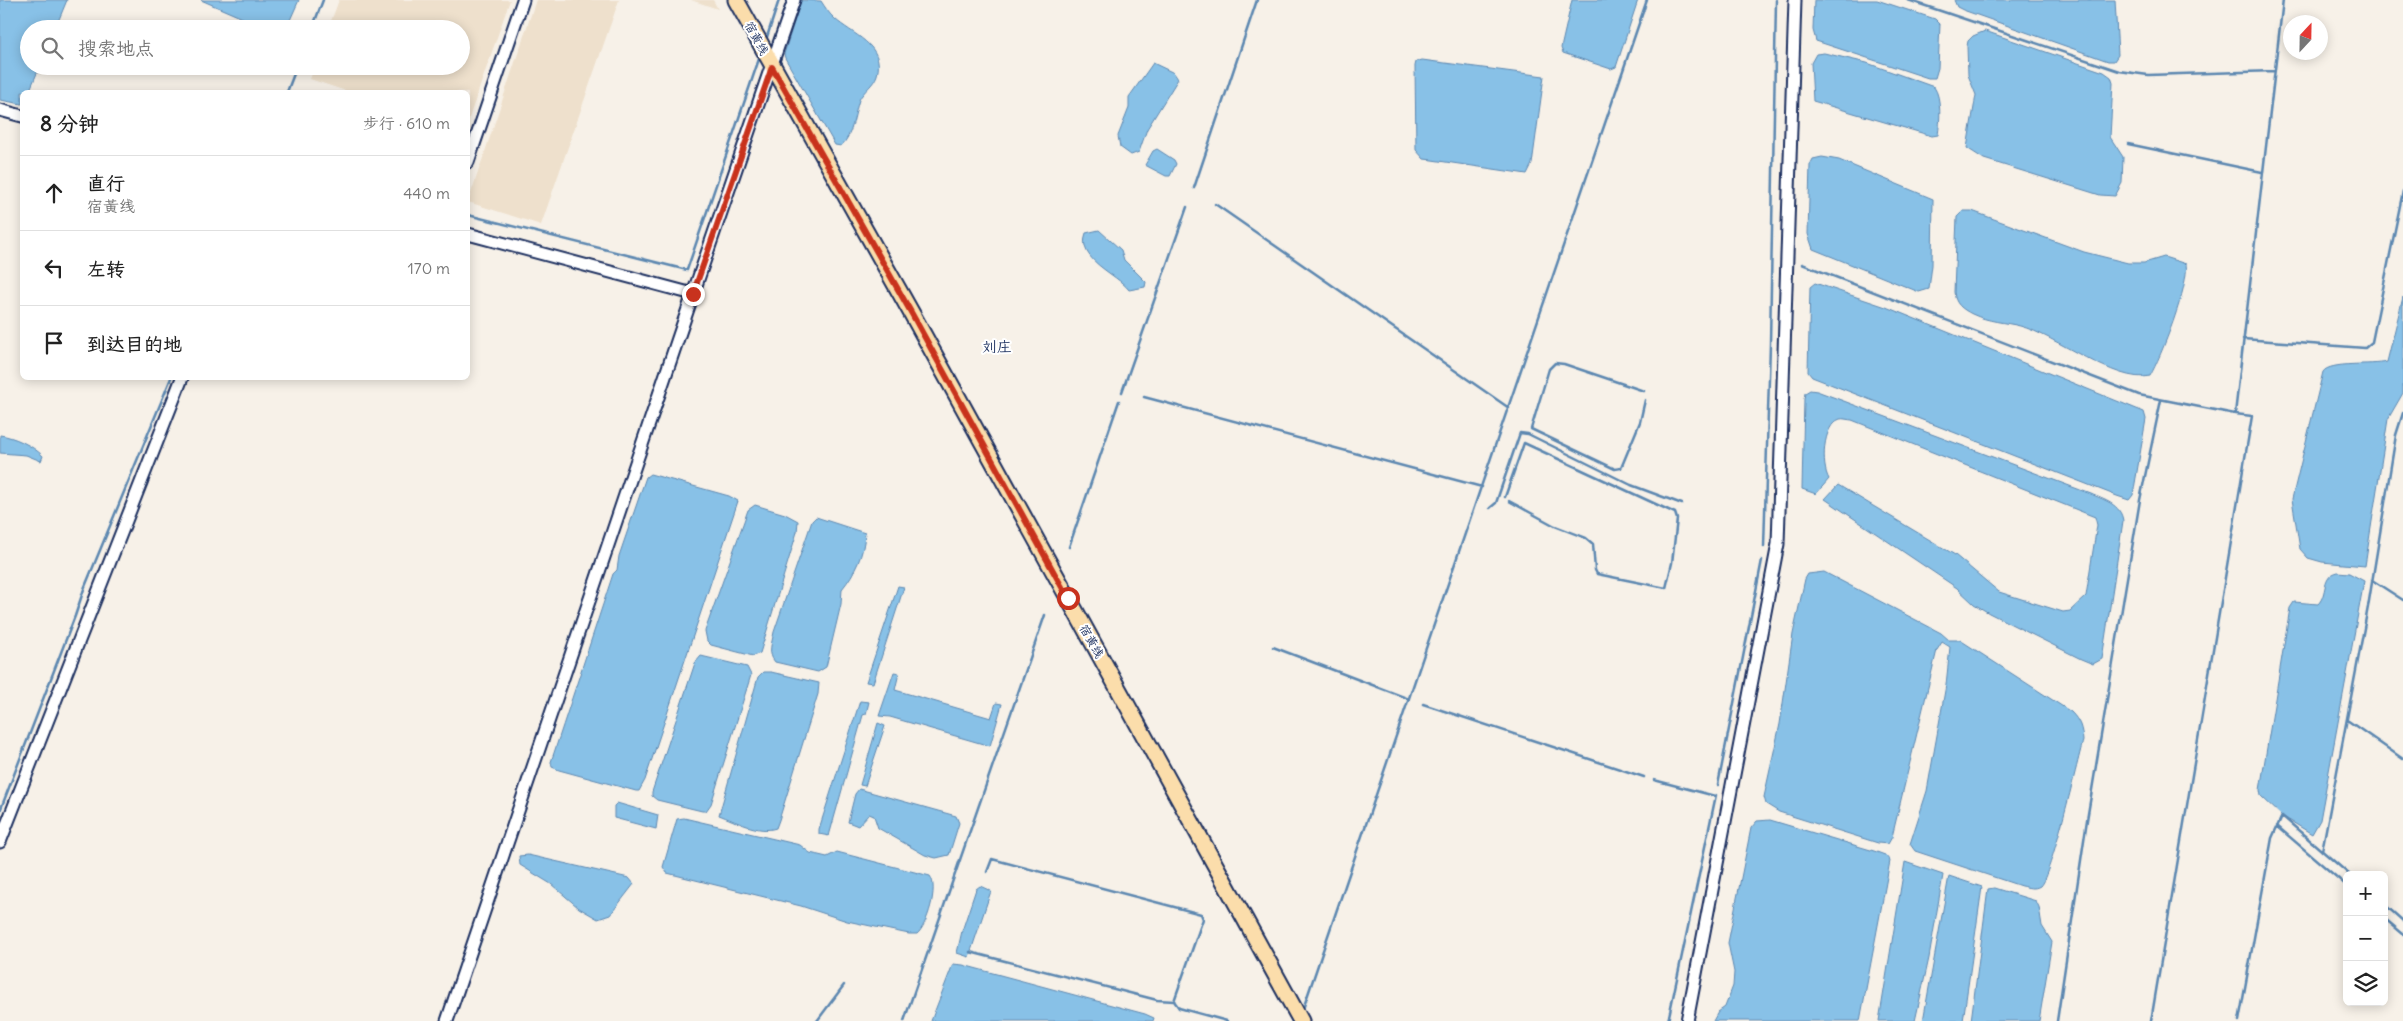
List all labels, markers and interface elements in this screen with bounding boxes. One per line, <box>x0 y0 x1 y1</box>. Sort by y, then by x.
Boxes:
north arrow <box>2283 15 2328 60</box>
street label: 宿黄线 <box>742 19 772 57</box>
search box <box>20 20 470 75</box>
icon: search <box>38 34 66 62</box>
text: 搜索地点 <box>78 36 154 60</box>
text: 8 分钟 <box>40 110 99 137</box>
text: 步行 · 610 m <box>363 113 450 133</box>
text: 直行 <box>87 171 125 195</box>
icon: ahead <box>40 179 68 207</box>
text: 440 m <box>403 183 450 203</box>
text: 宿黄线 <box>87 196 135 216</box>
icon: left <box>40 254 68 282</box>
text: 左转 <box>87 257 125 281</box>
text: 170 m <box>407 258 450 278</box>
route end <box>682 283 705 306</box>
icon: arrive <box>40 329 68 357</box>
text: 到达目的地 <box>87 332 182 356</box>
district label: 刘庄 <box>982 337 1012 356</box>
route start <box>1057 587 1080 610</box>
street label: 宿黄线 <box>1077 622 1107 660</box>
map controls <box>2343 871 2388 1006</box>
button: + <box>2343 871 2388 916</box>
button: − <box>2343 916 2388 961</box>
button: layers <box>2343 961 2388 1006</box>

